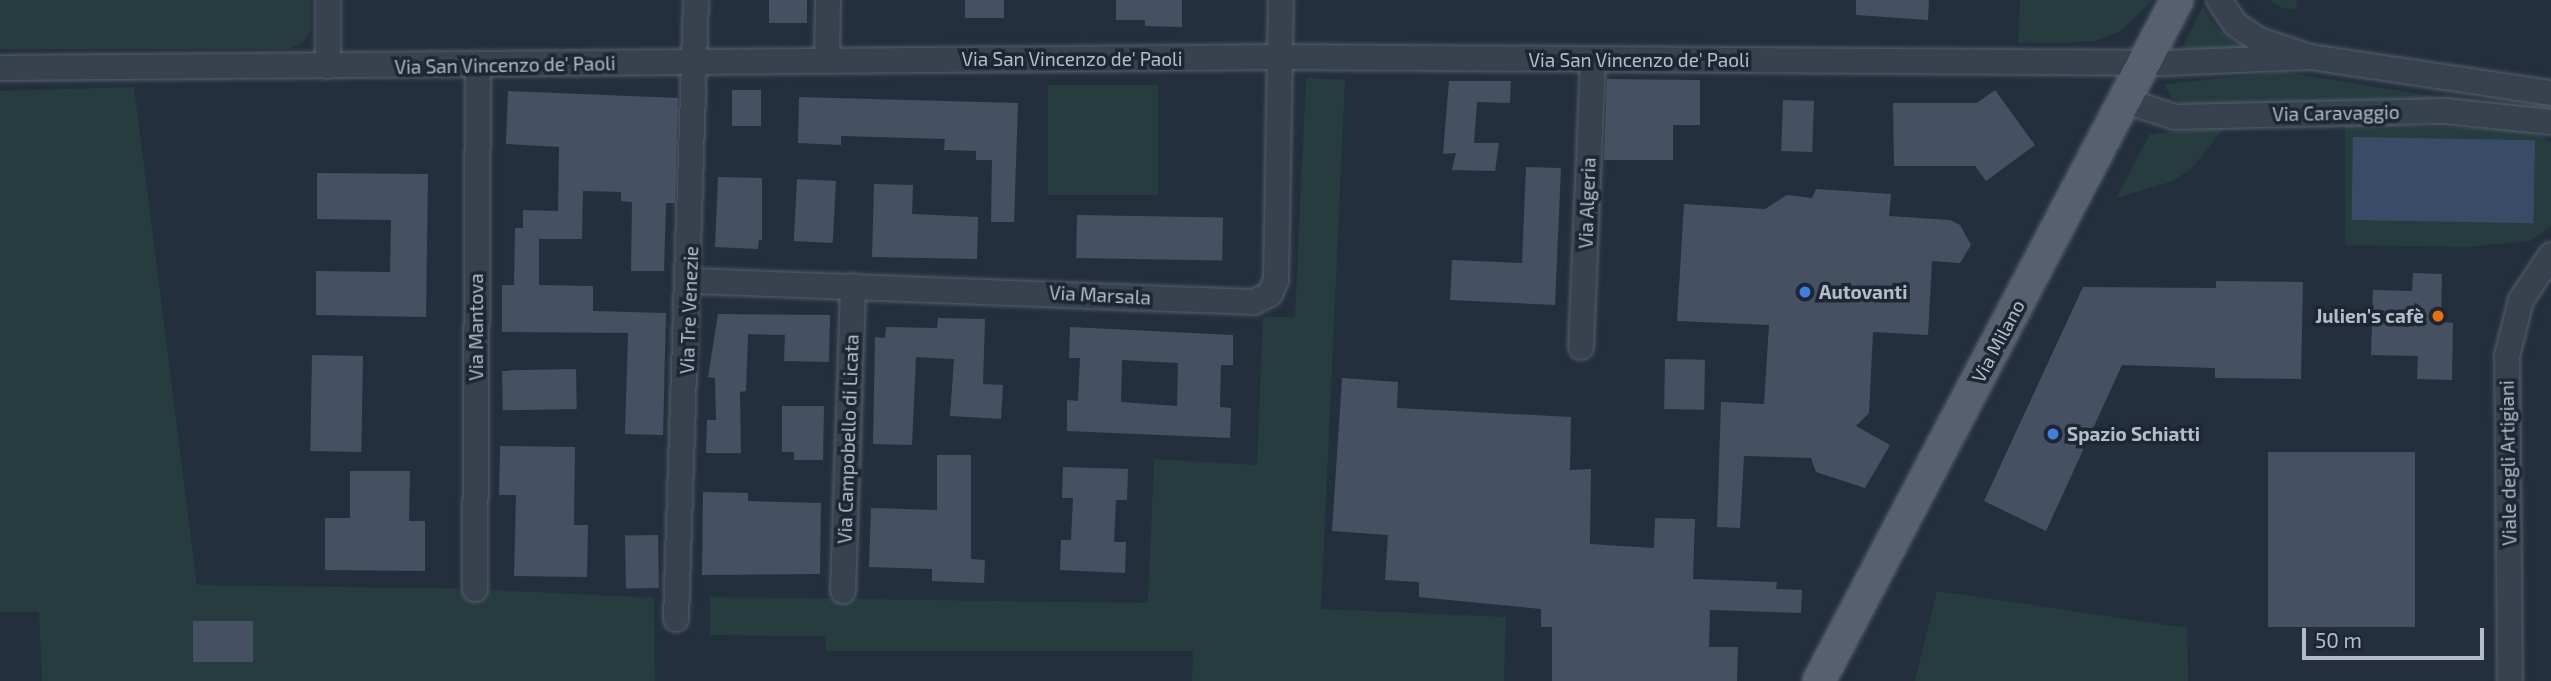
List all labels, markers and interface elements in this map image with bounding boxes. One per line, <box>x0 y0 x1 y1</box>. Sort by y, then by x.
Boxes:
street label: Via San Vincenzo de' Paoli <box>961 48 1183 70</box>
street label: Via San Vincenzo de' Paoli <box>1528 49 1750 71</box>
street label: Via San Vincenzo de' Paoli <box>394 52 616 78</box>
street label: Via Caravaggio <box>2272 100 2400 126</box>
street label: Via Algeria <box>1574 157 1600 249</box>
street label: Via Tre Venezie <box>675 245 703 375</box>
street label: Via Mantova <box>465 273 487 381</box>
street label: Via Marsala <box>1049 281 1151 309</box>
place label: Autovanti <box>1819 281 1907 303</box>
marker: Autovanti <box>1797 284 1813 300</box>
street label: Via Milano <box>1967 296 2029 386</box>
place label: Julien's cafè <box>2315 305 2424 327</box>
marker: Julien's cafè <box>2430 308 2446 324</box>
street label: Via Campobello di Licata <box>833 334 863 544</box>
street label: Viale degli Artigiani <box>2495 380 2521 546</box>
place label: Spazio Schiatti <box>2067 423 2200 445</box>
marker: Spazio Schiatti <box>2045 426 2061 442</box>
scale bar <box>2306 614 2488 658</box>
text: 50 m <box>2315 627 2362 652</box>

